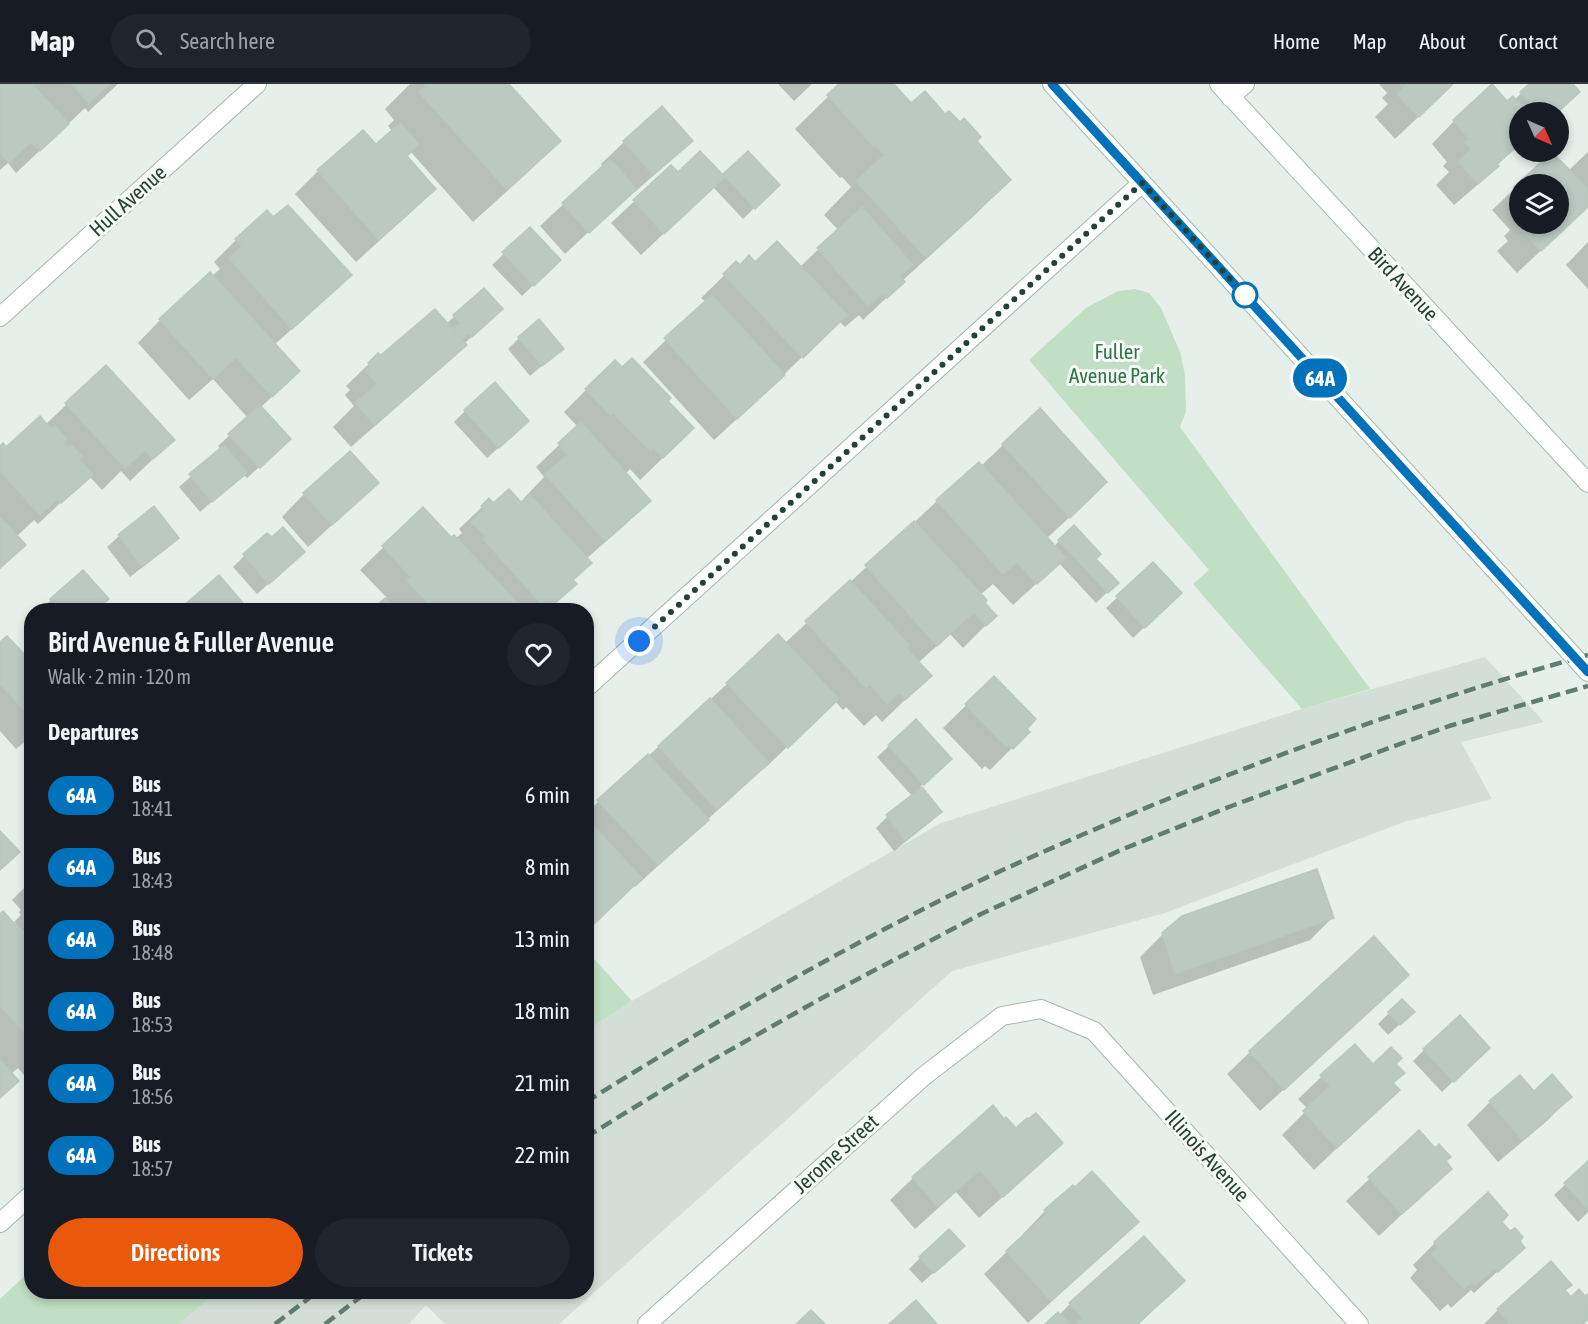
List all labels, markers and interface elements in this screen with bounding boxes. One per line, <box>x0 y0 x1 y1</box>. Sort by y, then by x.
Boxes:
search box <box>111 14 531 68</box>
text: Map <box>30 25 75 57</box>
icon: search <box>132 25 165 58</box>
text: Search here <box>180 28 275 54</box>
text: Home <box>1273 29 1320 53</box>
text: Map <box>1353 29 1387 53</box>
text: About <box>1420 29 1466 53</box>
text: Contact <box>1499 29 1558 53</box>
north arrow <box>1509 102 1569 162</box>
map controls <box>1509 102 1569 234</box>
street label: Hull Avenue <box>84 160 170 241</box>
button: layers <box>1509 174 1569 234</box>
street label: Bird Avenue <box>1364 242 1444 325</box>
unlabelled marker <box>1232 282 1258 308</box>
park label: Fuller Avenue Park <box>1069 339 1165 387</box>
line badge: 64A <box>1286 358 1354 398</box>
text: 64A <box>1305 366 1335 390</box>
button: heart <box>507 623 570 686</box>
text: Bird Avenue & Fuller Avenue <box>48 626 334 658</box>
your location <box>624 626 654 656</box>
text: Walk · 2 min · 120 m <box>48 665 191 688</box>
text: Departures <box>48 719 138 745</box>
text: Bus <box>132 771 161 797</box>
text: 6 min <box>525 782 570 808</box>
text: 64A <box>66 783 96 807</box>
text: 18:41 <box>132 797 173 820</box>
text: Bus <box>132 843 161 869</box>
text: 8 min <box>525 854 570 880</box>
text: 64A <box>66 855 96 879</box>
text: 18:43 <box>132 869 173 892</box>
text: Bus <box>132 915 161 941</box>
text: 13 min <box>515 926 570 952</box>
text: 64A <box>66 927 96 951</box>
text: 18:48 <box>132 941 173 964</box>
text: Bus <box>132 987 161 1013</box>
text: 18 min <box>515 998 570 1024</box>
text: 64A <box>66 999 96 1023</box>
text: 18:53 <box>132 1013 173 1036</box>
text: Bus <box>132 1059 161 1085</box>
text: 21 min <box>515 1070 570 1096</box>
text: 64A <box>66 1071 96 1095</box>
text: 18:56 <box>132 1085 173 1108</box>
street label: Illinois Avenue <box>1160 1105 1255 1206</box>
street label: Jerome Street <box>788 1109 883 1198</box>
text: Bus <box>132 1131 161 1157</box>
text: 22 min <box>515 1142 570 1168</box>
text: 64A <box>66 1143 96 1167</box>
text: 18:57 <box>132 1157 173 1180</box>
button: Directions <box>48 1218 303 1287</box>
button: Tickets <box>315 1218 570 1287</box>

